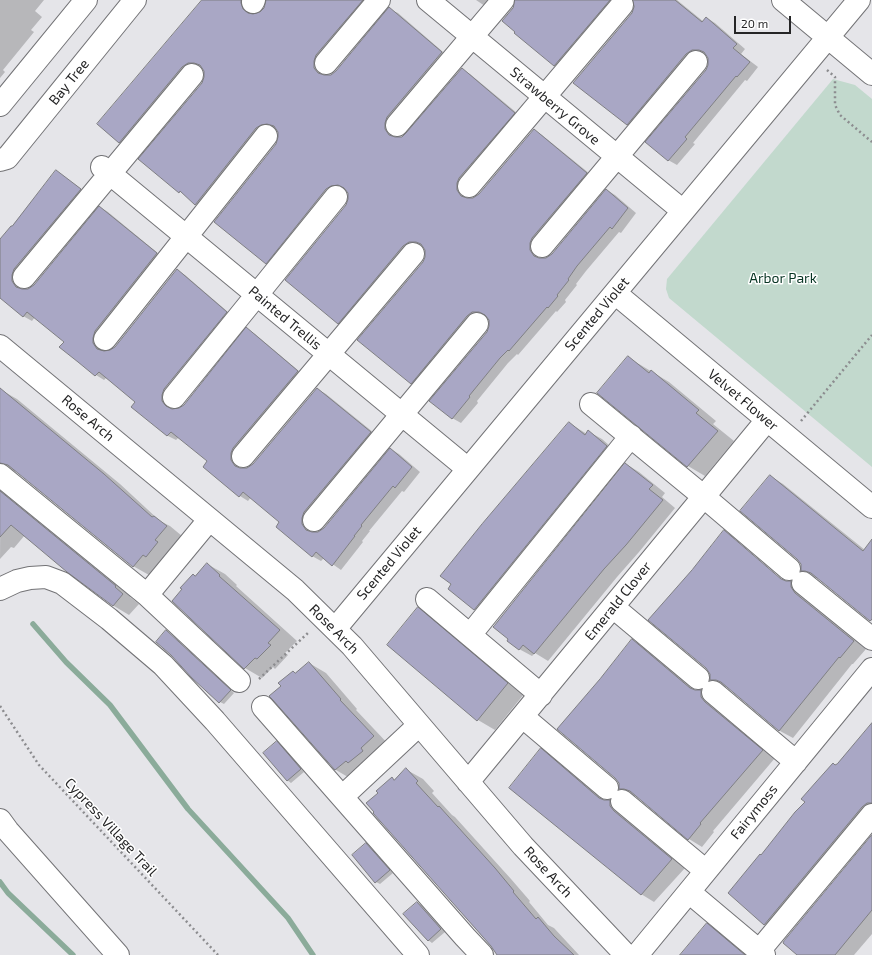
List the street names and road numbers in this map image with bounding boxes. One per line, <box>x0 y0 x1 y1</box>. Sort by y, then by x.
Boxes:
street label: Bay Tree <box>45 56 93 108</box>
street label: Strawberry Grove <box>507 64 603 148</box>
street label: Scented Violet <box>561 274 633 354</box>
street label: Painted Trellis <box>245 283 325 353</box>
street label: Velvet Flower <box>704 366 782 434</box>
street label: Rose Arch <box>58 391 118 445</box>
street label: Scented Violet <box>353 523 425 603</box>
street label: Emerald Clover <box>581 558 655 644</box>
street label: Rose Arch <box>306 601 362 657</box>
street label: Cypress Village Trail <box>61 775 161 879</box>
street label: Fairymoss <box>727 781 781 843</box>
street label: Rose Arch <box>520 843 576 901</box>

